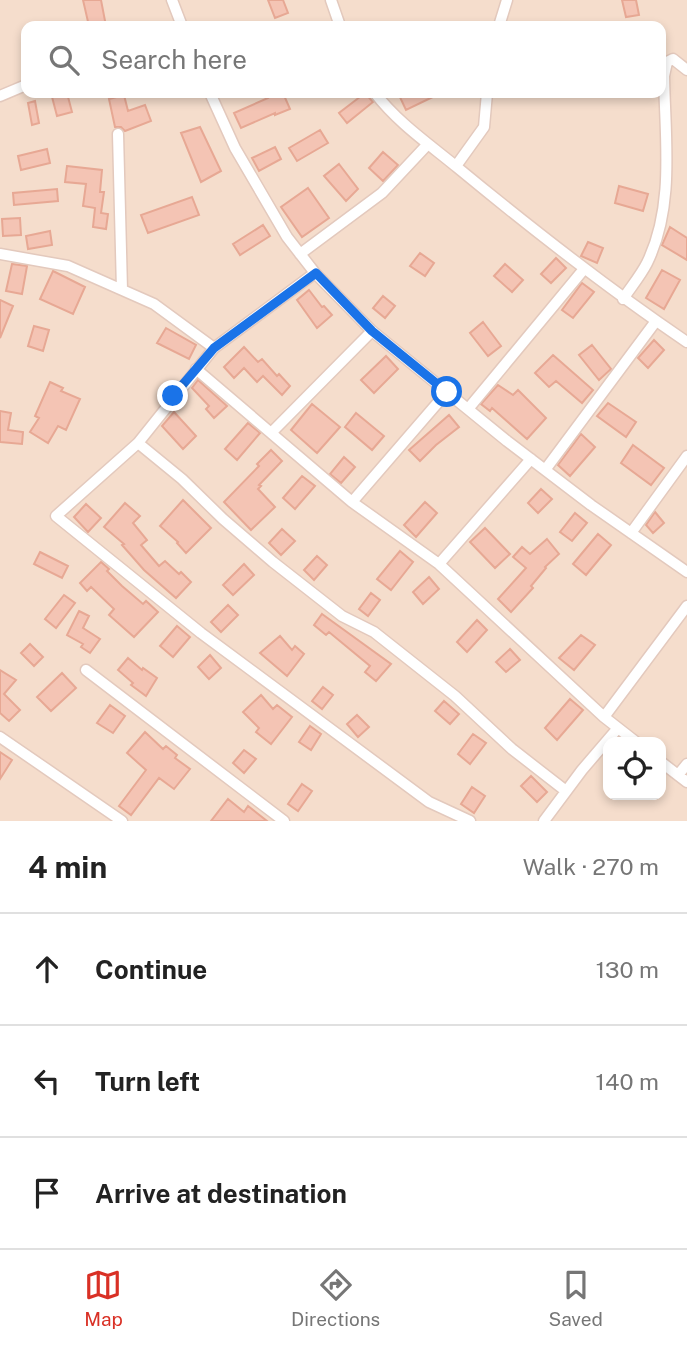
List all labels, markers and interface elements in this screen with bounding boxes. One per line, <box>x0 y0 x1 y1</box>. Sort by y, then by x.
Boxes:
search box <box>21 21 666 98</box>
icon: search <box>45 41 83 79</box>
text: Search here <box>101 44 247 75</box>
route start <box>431 376 462 407</box>
route end <box>157 380 188 411</box>
map controls <box>603 737 666 800</box>
button: locate <box>603 737 666 800</box>
text: 4 min <box>28 849 107 885</box>
text: Walk · 270 m <box>523 853 659 880</box>
icon: ahead <box>28 950 66 988</box>
text: Continue <box>95 954 207 985</box>
text: 130 m <box>596 956 659 983</box>
icon: left <box>28 1062 66 1100</box>
text: Turn left <box>95 1066 200 1097</box>
text: 140 m <box>596 1068 659 1095</box>
icon: arrive <box>28 1174 66 1212</box>
text: Arrive at destination <box>95 1178 347 1209</box>
tab: Map <box>84 1266 123 1330</box>
tab: Directions <box>291 1266 380 1330</box>
tab: Saved <box>549 1266 603 1330</box>

